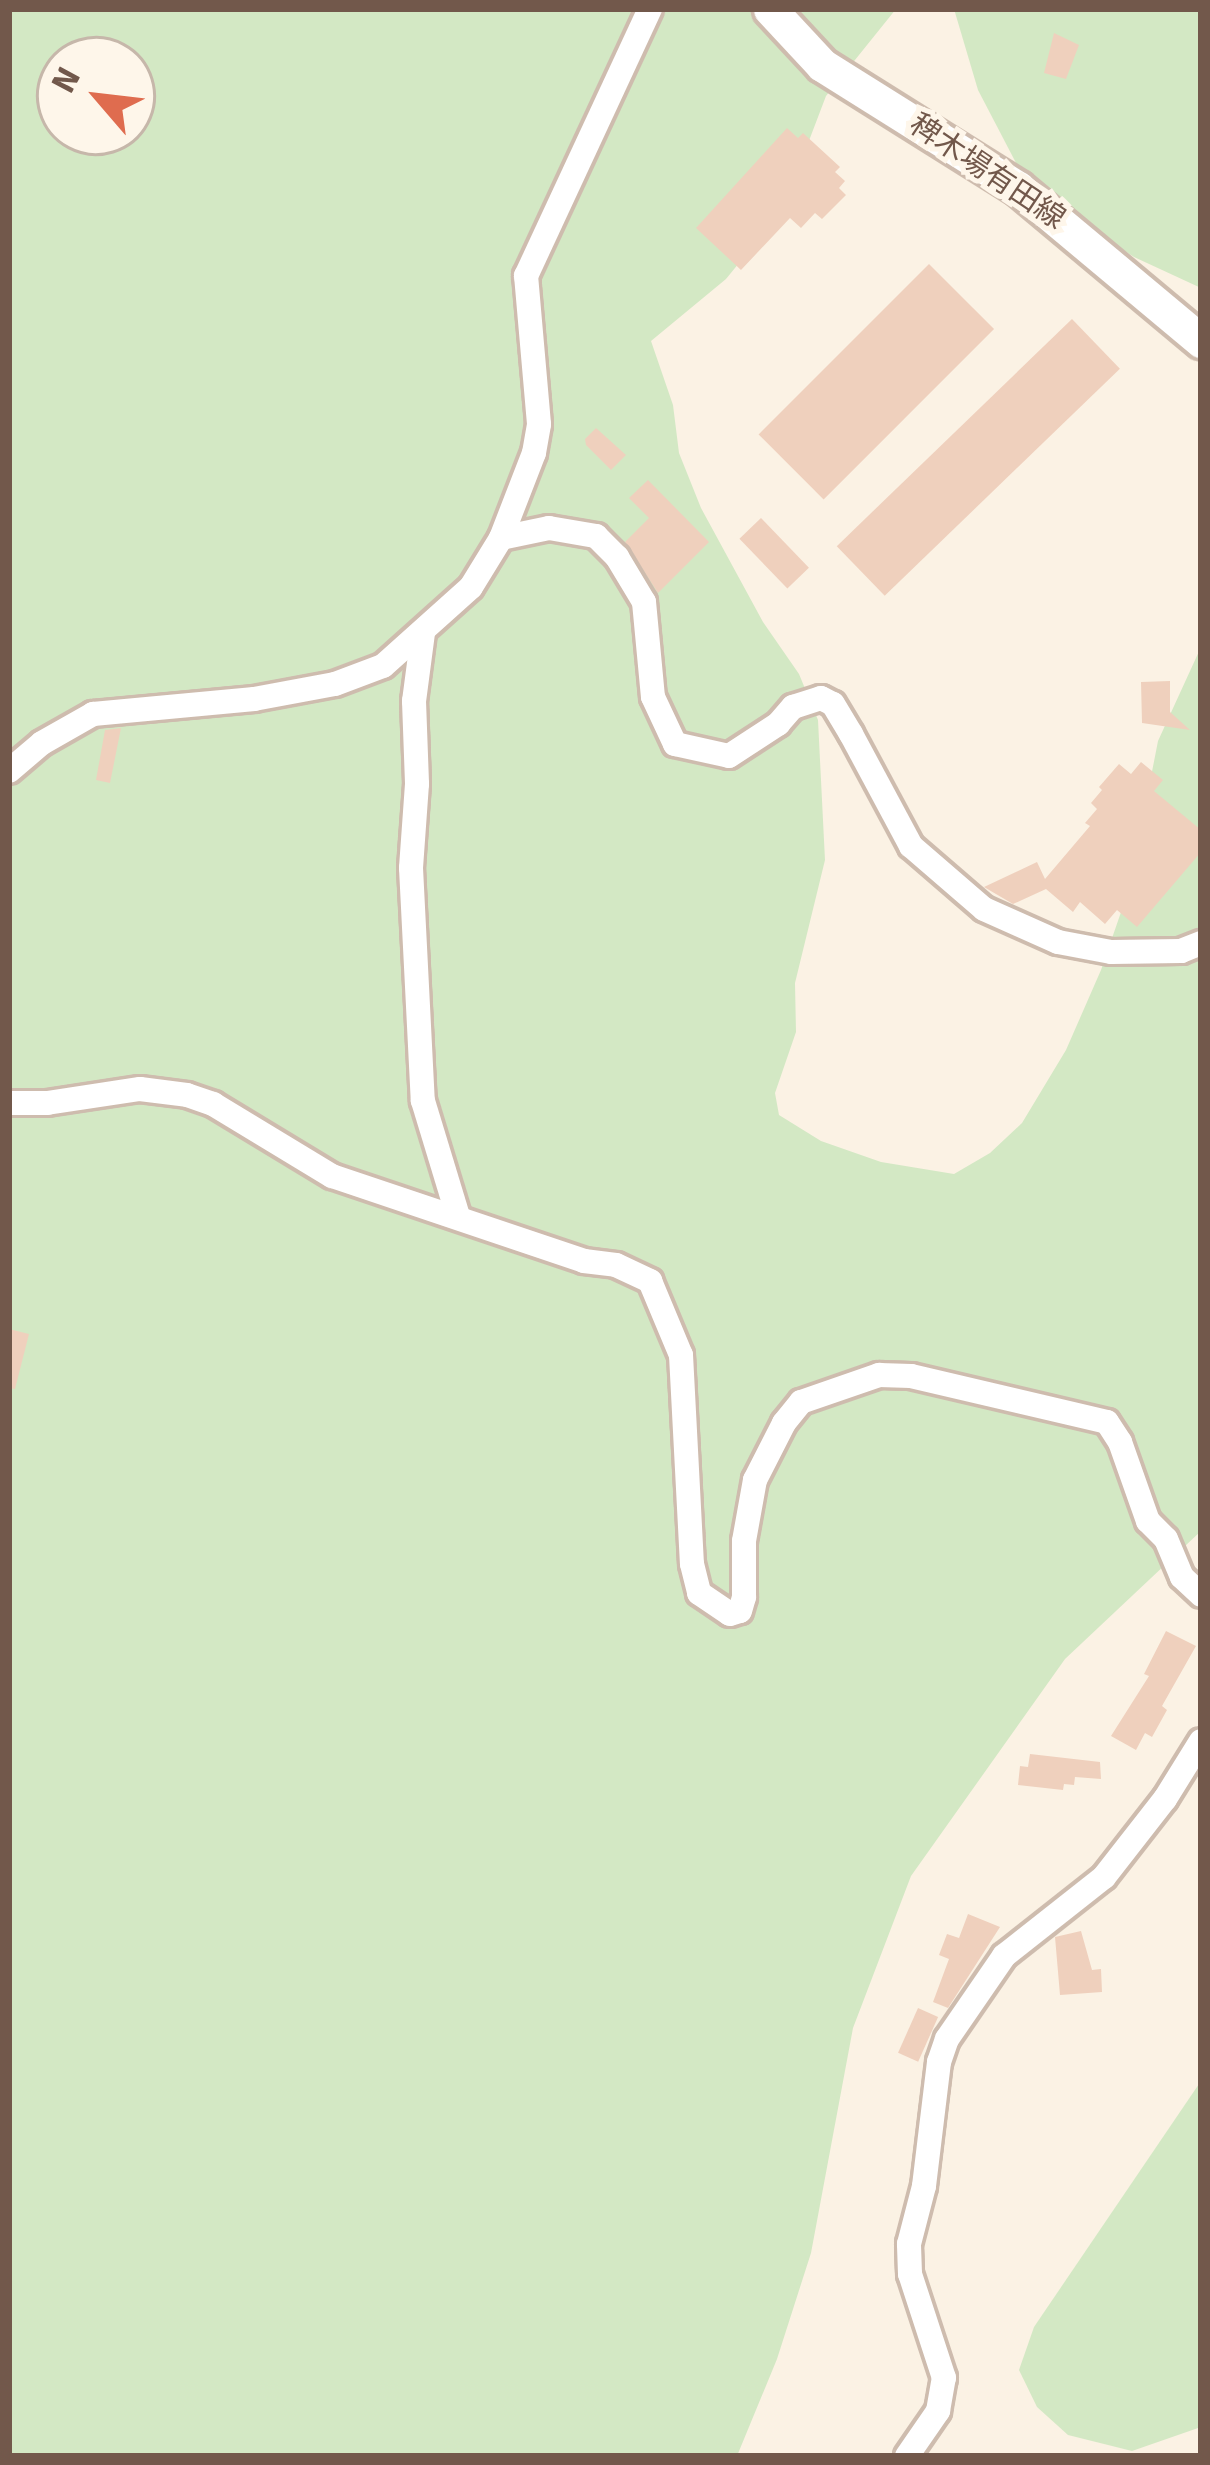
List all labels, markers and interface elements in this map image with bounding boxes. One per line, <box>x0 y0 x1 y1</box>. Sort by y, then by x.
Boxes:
north arrow <box>36 36 156 156</box>
text: N <box>43 61 90 100</box>
street label: 稗木場有田線 <box>902 107 1072 237</box>

